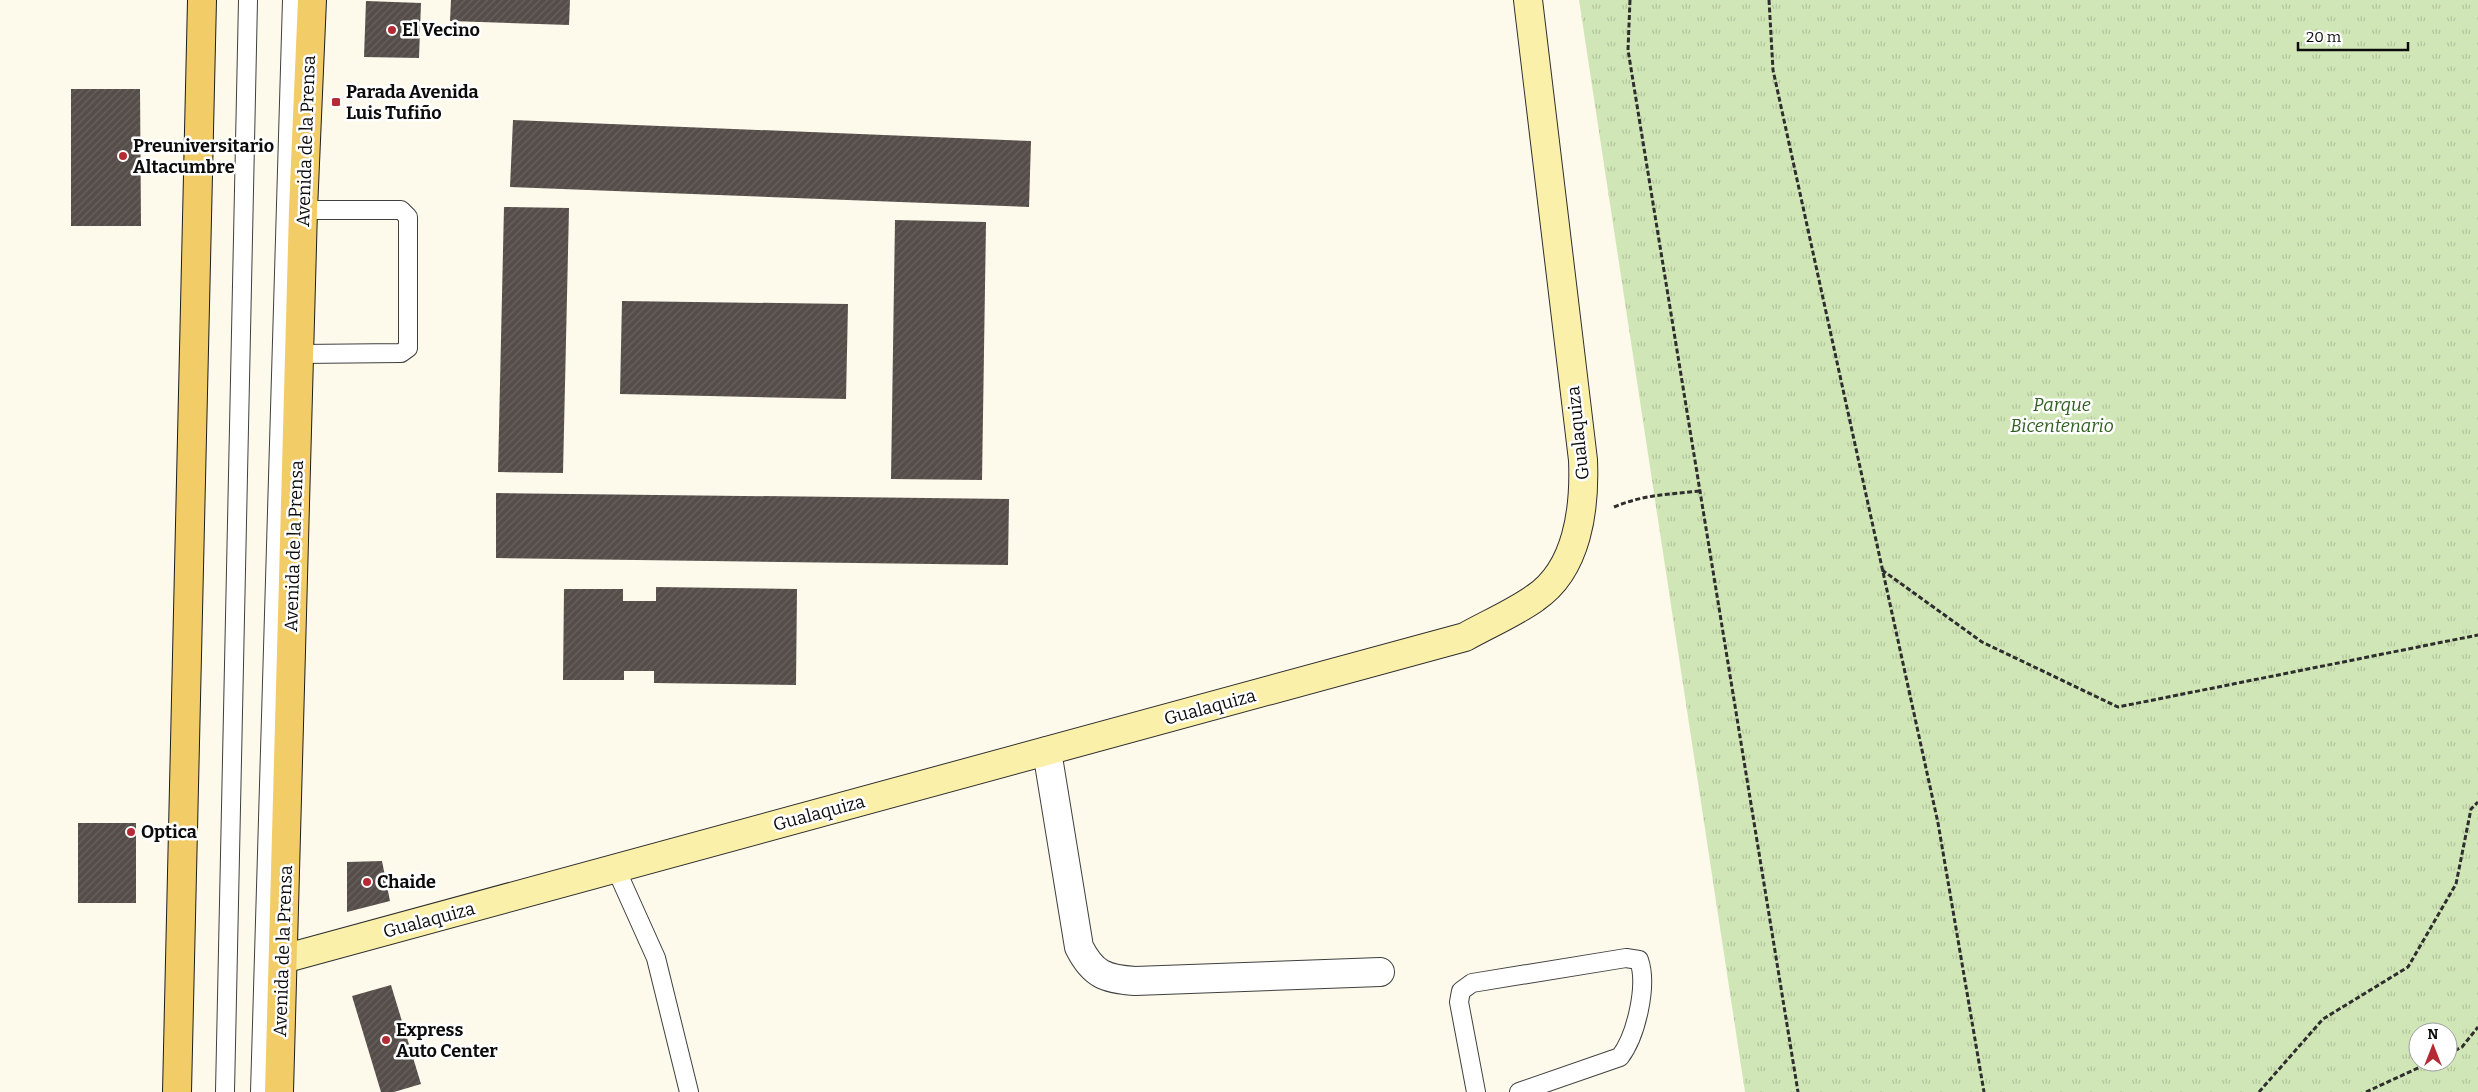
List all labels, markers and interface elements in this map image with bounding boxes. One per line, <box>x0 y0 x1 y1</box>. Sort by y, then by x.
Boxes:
place label: El Vecino <box>402 19 480 41</box>
scale bar <box>2298 20 2408 52</box>
marker: El Vecino <box>386 24 398 36</box>
text: 20 m <box>2306 28 2342 46</box>
street label: Avenida de la Prensa <box>292 55 320 227</box>
place label: Parada Avenida Luis Tufiño <box>346 81 479 124</box>
marker: Parada Avenida Luis Tufiño <box>330 96 342 108</box>
place label: Preuniversitario Altacumbre <box>133 135 274 178</box>
marker: Preuniversitario Altacumbre <box>117 150 129 162</box>
street label: Gualaquiza <box>1562 385 1594 481</box>
park label: Parque Bicentenario <box>2010 394 2114 437</box>
street label: Avenida de la Prensa <box>280 460 308 632</box>
street label: Gualaquiza <box>1162 684 1259 730</box>
street label: Gualaquiza <box>771 790 868 836</box>
place label: Optica <box>141 821 197 843</box>
marker: Optica <box>125 826 137 838</box>
street label: Avenida de la Prensa <box>269 865 297 1037</box>
place label: Chaide <box>377 871 436 893</box>
marker: Chaide <box>361 876 373 888</box>
street label: Gualaquiza <box>381 897 478 943</box>
place label: Express Auto Center <box>396 1019 498 1062</box>
north arrow <box>2408 1022 2458 1072</box>
text: N <box>2428 1026 2439 1043</box>
marker: Express Auto Center <box>380 1034 392 1046</box>

